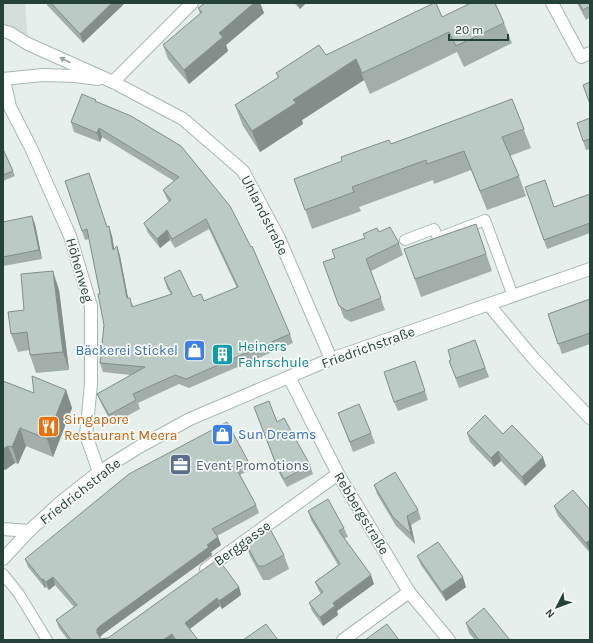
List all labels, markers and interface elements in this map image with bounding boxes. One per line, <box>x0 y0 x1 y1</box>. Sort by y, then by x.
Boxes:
scale bar <box>449 16 508 42</box>
text: 20 m <box>455 23 483 37</box>
one-way arrow <box>59 57 71 63</box>
street label: Uhlandstraße <box>237 173 292 258</box>
street label: Höhenweg <box>62 236 97 304</box>
street label: Friedrichstraße <box>319 323 417 372</box>
shop icon: Bäckerei Stickel <box>181 337 207 363</box>
place label: Heiners Fahrschule <box>238 338 309 371</box>
building icon: Heiners Fahrschule <box>210 341 236 367</box>
place label: Bäckerei Stickel <box>75 342 178 359</box>
place label: Singapore Restaurant Meera <box>64 411 177 444</box>
restaurant icon: Singapore Restaurant Meera <box>36 414 62 440</box>
shop icon: Sun Dreams <box>210 421 236 447</box>
place label: Sun Dreams <box>238 426 316 443</box>
office icon: Event Promotions <box>168 452 194 478</box>
street label: Friedrichstraße <box>36 454 124 528</box>
place label: Event Promotions <box>196 457 309 474</box>
street label: Rebbergstraße <box>330 469 393 558</box>
street label: Berggasse <box>211 517 274 570</box>
north arrow <box>537 587 577 627</box>
text: N <box>542 606 557 621</box>

